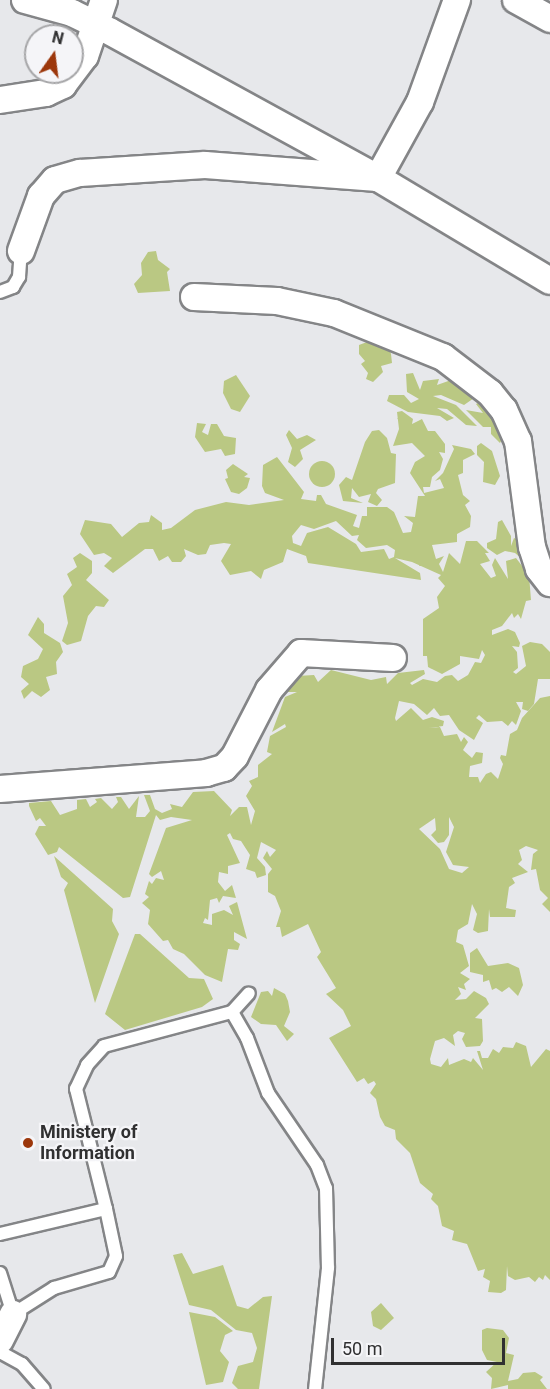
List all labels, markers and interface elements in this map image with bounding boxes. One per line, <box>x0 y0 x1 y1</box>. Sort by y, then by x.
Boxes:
north arrow <box>24 24 84 84</box>
text: N <box>50 27 66 49</box>
place label: Ministery of Information <box>40 1122 137 1164</box>
marker: Ministery of Information <box>21 1136 35 1150</box>
scale bar <box>334 1326 508 1364</box>
text: 50 m <box>342 1338 382 1359</box>

